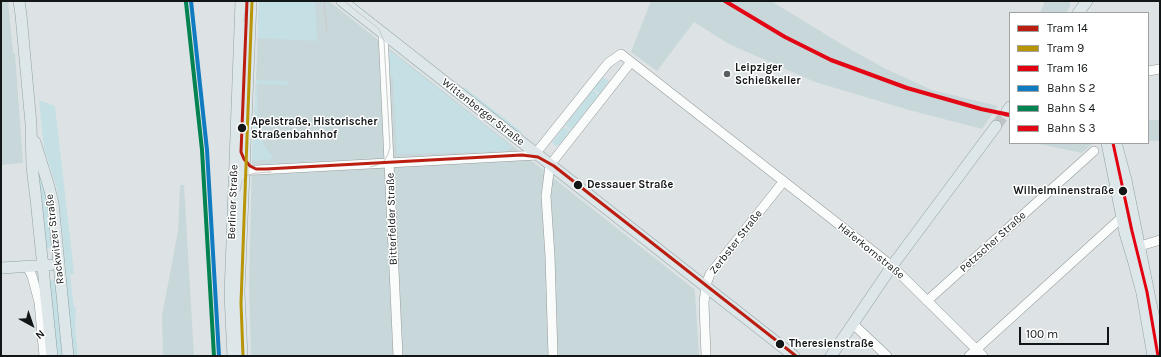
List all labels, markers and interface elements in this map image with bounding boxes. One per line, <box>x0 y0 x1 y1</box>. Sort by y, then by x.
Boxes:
legend <box>1009 12 1149 144</box>
text: Tram 14 <box>1047 21 1088 35</box>
text: Tram 9 <box>1047 41 1084 55</box>
place label: Leipziger Schießkeller <box>735 61 800 87</box>
text: Tram 16 <box>1047 61 1088 75</box>
marker: Leipziger Schießkeller <box>722 69 732 79</box>
street label: Wittenberger Straße <box>439 76 527 148</box>
text: Bahn S 2 <box>1047 81 1095 95</box>
text: Bahn S 4 <box>1047 101 1095 115</box>
place label: Apelstraße, Historischer Straßenbahnhof <box>251 115 377 141</box>
text: Bahn S 3 <box>1047 121 1096 135</box>
marker: Apelstraße, Historischer Straßenbahnhof <box>236 122 248 134</box>
street label: Berliner Straße <box>225 164 241 240</box>
street label: Bitterfelder Straße <box>384 173 400 265</box>
place label: Dessauer Straße <box>587 178 673 192</box>
marker: Dessauer Straße <box>572 179 584 191</box>
place label: Wilhelminenstraße <box>1013 184 1114 198</box>
marker: Wilhelminenstraße <box>1117 185 1129 197</box>
street label: Rackwitzer Straße <box>43 193 67 285</box>
street label: Zerbster Straße <box>707 207 765 277</box>
street label: Petzscher Straße <box>957 209 1029 275</box>
street label: Haferkornstraße <box>835 220 907 282</box>
north arrow <box>12 305 52 345</box>
scale bar <box>1021 319 1111 345</box>
text: N <box>33 327 47 342</box>
text: 100 m <box>1026 327 1058 341</box>
place label: Theresienstraße <box>789 337 874 351</box>
marker: Theresienstraße <box>774 338 786 350</box>

